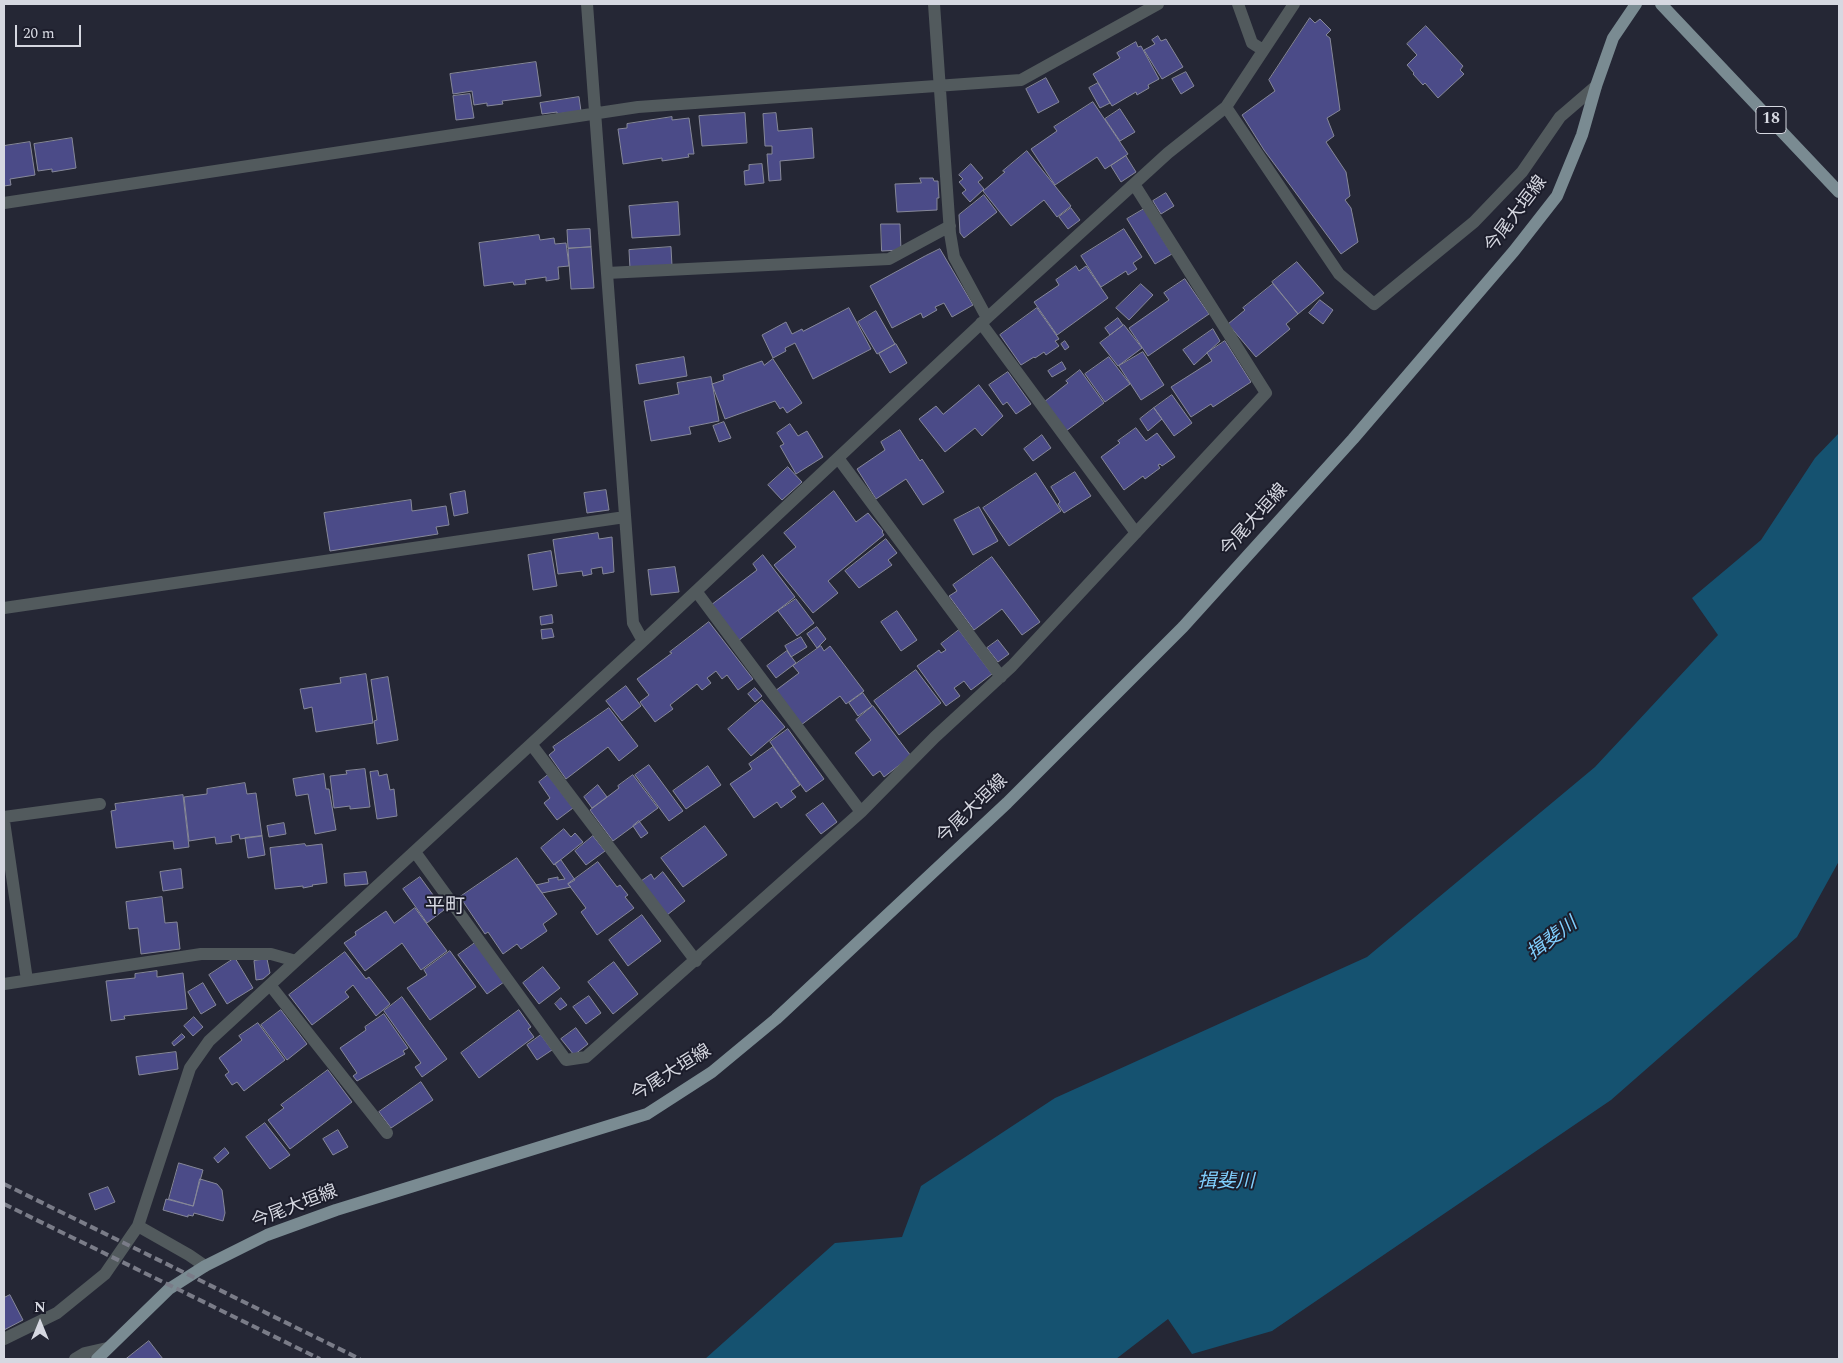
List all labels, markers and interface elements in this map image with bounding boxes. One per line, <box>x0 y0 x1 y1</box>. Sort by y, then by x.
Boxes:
scale bar <box>18 15 84 47</box>
text: 20 m <box>23 22 55 45</box>
road number: 18 <box>1756 106 1786 134</box>
street label: 今尾大垣線 <box>1481 173 1553 257</box>
street label: 今尾大垣線 <box>1217 480 1293 562</box>
street label: 今尾大垣線 <box>933 771 1013 849</box>
district label: 平町 <box>425 896 465 920</box>
water label: 揖斐川 <box>1523 914 1583 966</box>
street label: 今尾大垣線 <box>628 1041 716 1107</box>
water label: 揖斐川 <box>1198 1172 1254 1194</box>
street label: 今尾大垣線 <box>249 1182 341 1234</box>
text: N <box>34 1297 46 1318</box>
north arrow <box>15 1298 65 1348</box>

